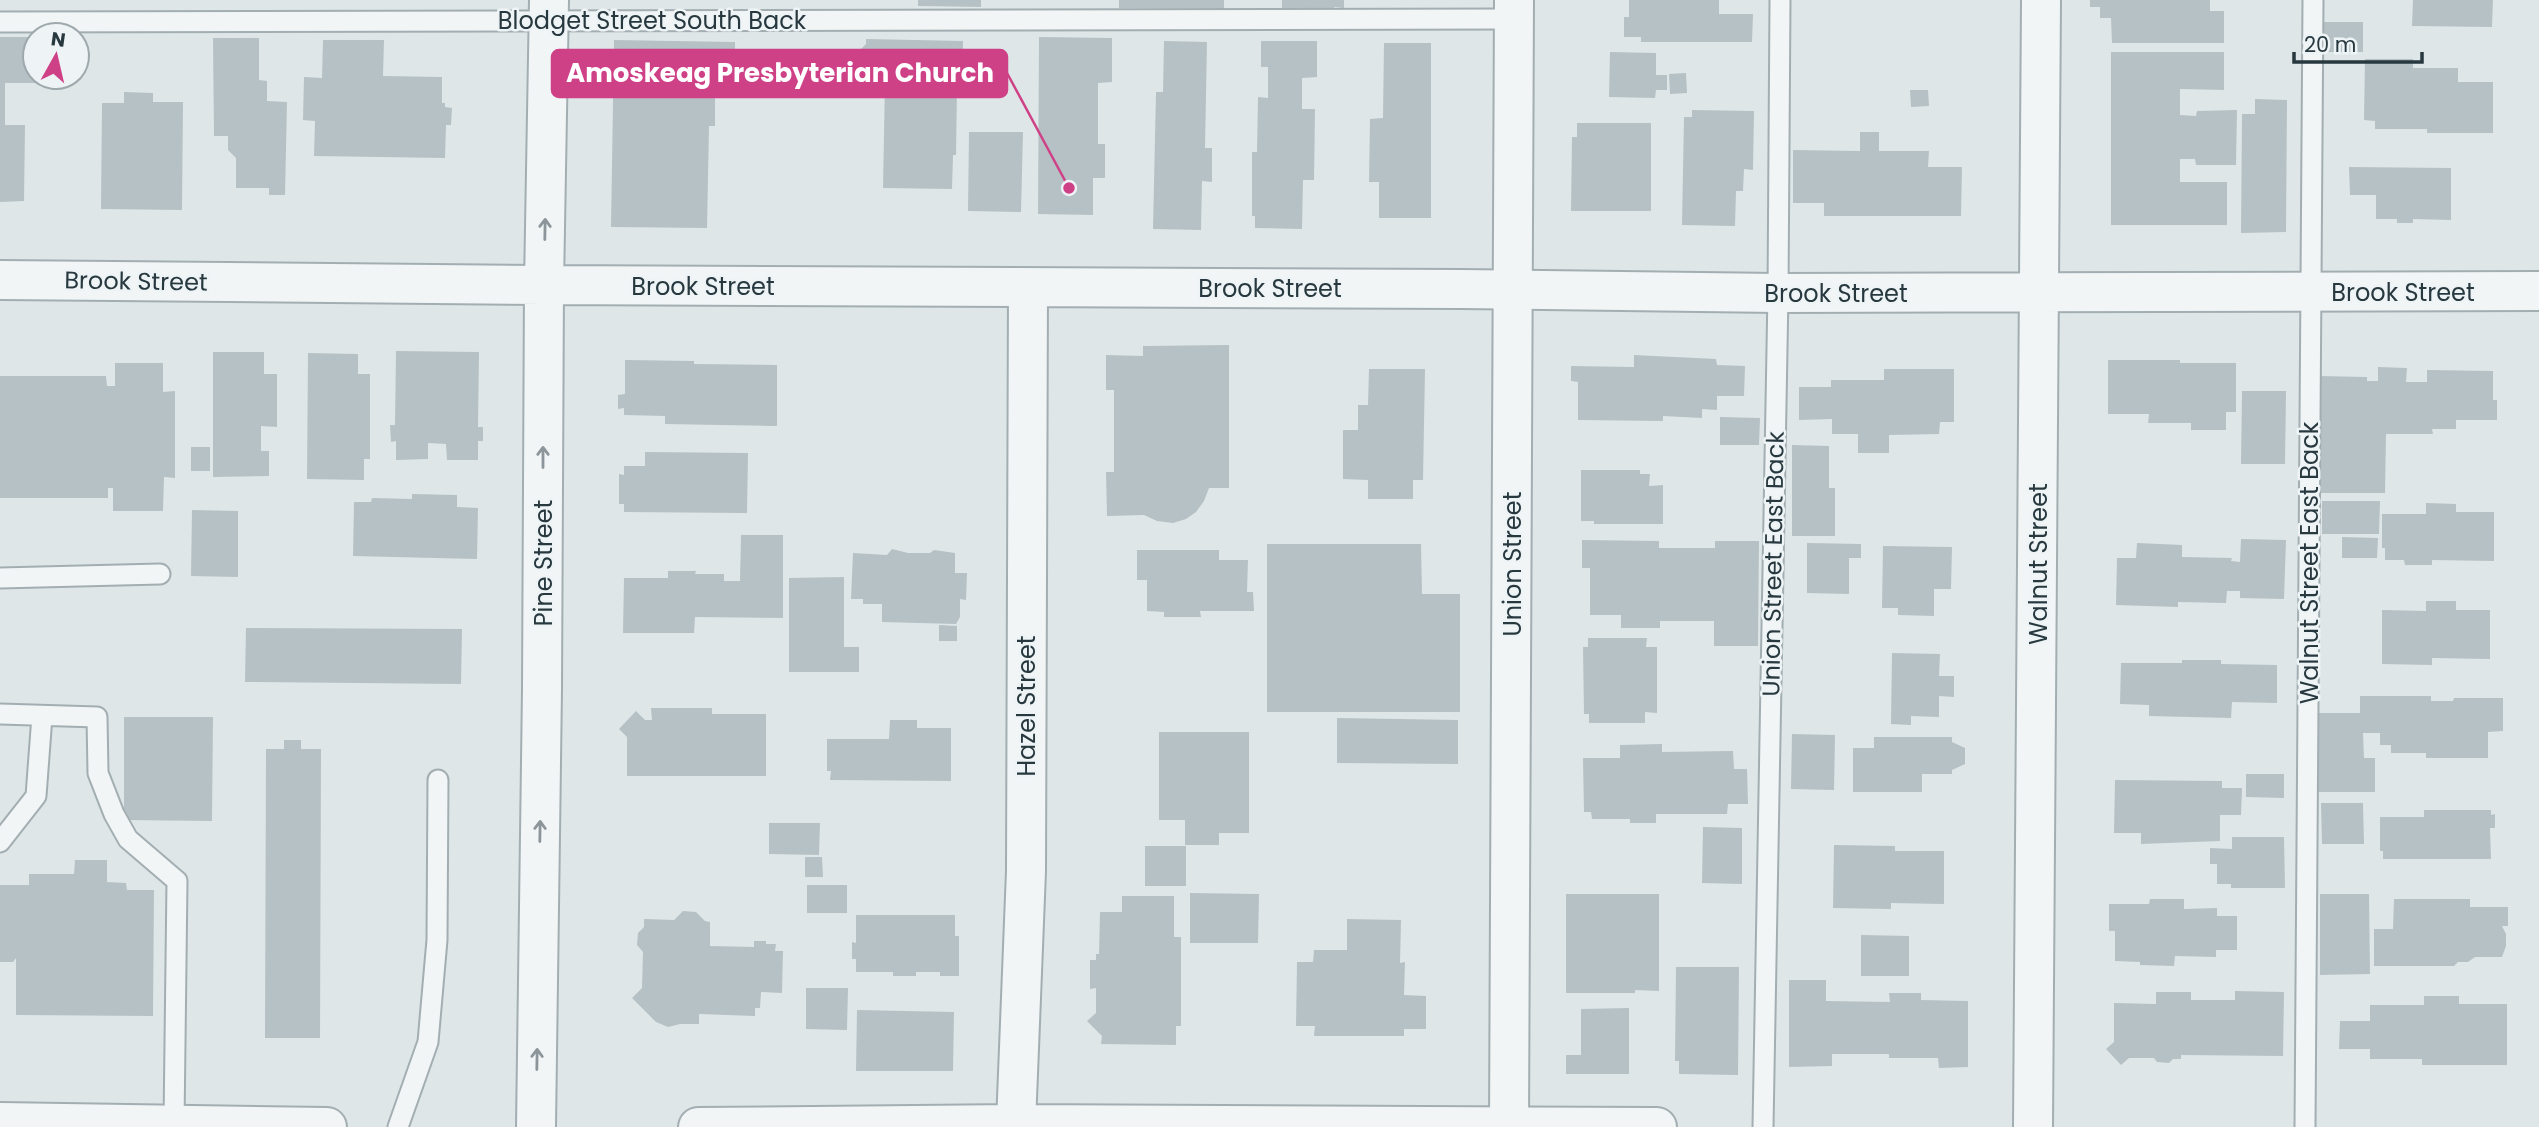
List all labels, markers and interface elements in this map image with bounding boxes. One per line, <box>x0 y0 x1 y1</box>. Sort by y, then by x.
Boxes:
street label: Blodget Street South Back <box>498 4 807 37</box>
north arrow <box>21 21 91 91</box>
scale bar <box>2294 21 2422 65</box>
text: N <box>49 25 67 54</box>
text: 20 m <box>2304 30 2357 59</box>
callout: Amoskeag Presbyterian Church <box>552 50 1007 97</box>
text: Amoskeag Presbyterian Church <box>566 55 994 91</box>
one-way arrow <box>538 218 552 241</box>
street label: Brook Street <box>64 263 208 299</box>
street label: Brook Street <box>631 270 775 303</box>
street label: Brook Street <box>1198 272 1342 305</box>
street label: Brook Street <box>2331 276 2475 309</box>
street label: Brook Street <box>1764 277 1908 310</box>
street label: Walnut Street East Back <box>2293 421 2326 704</box>
street label: Union Street East Back <box>1754 430 1792 697</box>
one-way arrow <box>536 446 550 469</box>
street label: Walnut Street <box>2022 483 2055 645</box>
street label: Union Street <box>1496 492 1529 636</box>
street label: Pine Street <box>527 500 560 626</box>
street label: Hazel Street <box>1010 635 1043 777</box>
one-way arrow <box>533 820 547 843</box>
one-way arrow <box>530 1048 544 1071</box>

